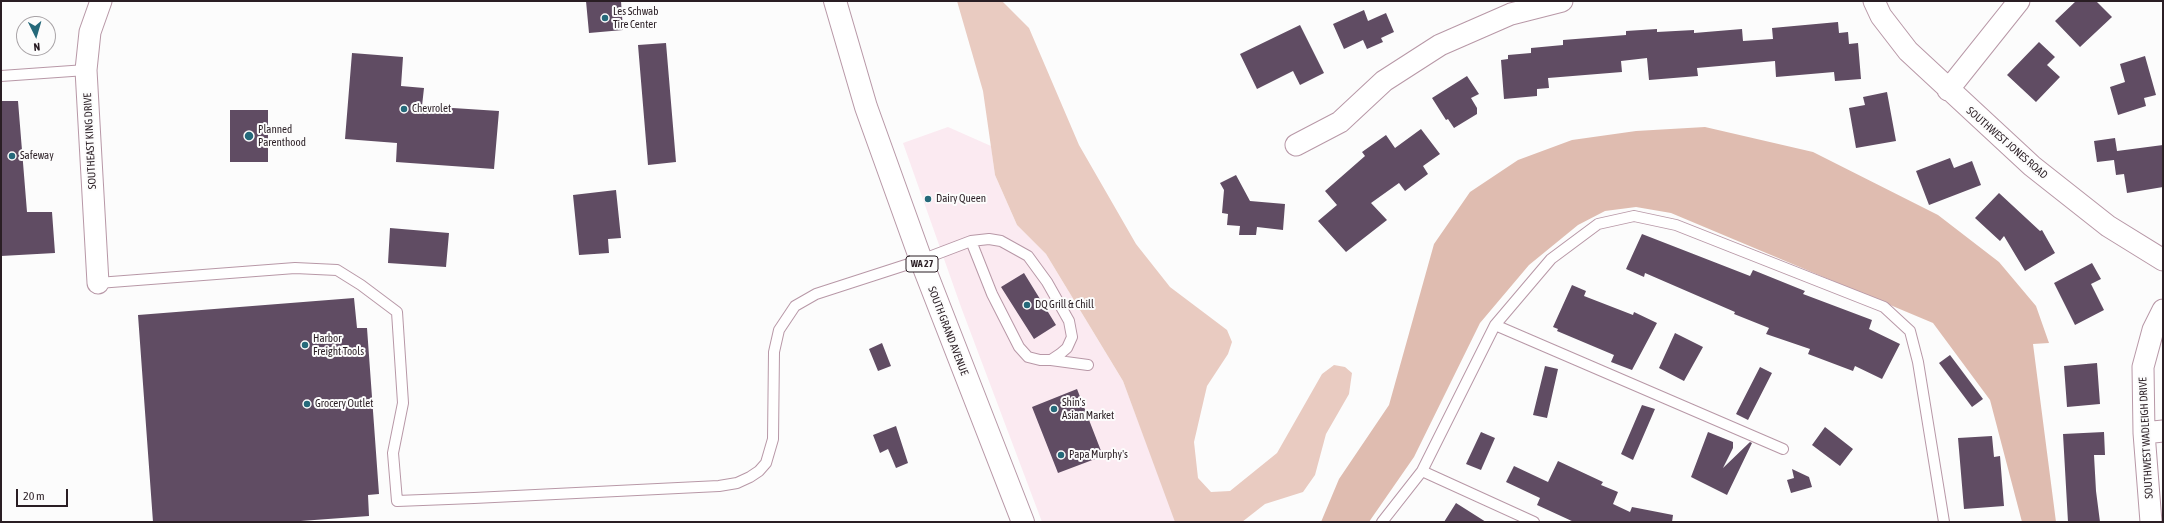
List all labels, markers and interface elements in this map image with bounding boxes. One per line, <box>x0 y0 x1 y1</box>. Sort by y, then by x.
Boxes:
place label: Les Schwab Tire Center <box>613 5 658 31</box>
marker: Les Schwab Tire Center <box>600 13 610 23</box>
north arrow <box>16 16 56 56</box>
text: N <box>33 41 41 53</box>
street label: SOUTHEAST KING DRIVE <box>81 93 99 189</box>
place label: Chevrolet <box>412 102 451 116</box>
marker: Chevrolet <box>399 104 409 114</box>
street label: SOUTHWEST JONES ROAD <box>1964 104 2050 182</box>
place label: Planned Parenthood <box>258 123 306 149</box>
marker: Planned Parenthood <box>243 130 255 142</box>
place label: Safeway <box>20 149 54 163</box>
marker: Safeway <box>7 151 17 161</box>
place label: Dairy Queen <box>936 192 986 206</box>
marker: Dairy Queen <box>923 194 933 204</box>
road number: WA 27 <box>906 256 938 272</box>
street label: SOUTH GRAND AVENUE <box>925 285 971 377</box>
place label: DQ Grill & Chill <box>1035 298 1094 312</box>
marker: DQ Grill & Chill <box>1022 300 1032 310</box>
place label: Harbor Freight Tools <box>313 332 364 358</box>
marker: Harbor Freight Tools <box>300 340 310 350</box>
street label: SOUTHWEST WADLEIGH DRIVE <box>2136 377 2156 499</box>
place label: Shin's Asian Market <box>1062 396 1114 422</box>
place label: Grocery Outlet <box>315 397 373 411</box>
marker: Grocery Outlet <box>302 399 312 409</box>
marker: Shin's Asian Market <box>1049 404 1059 414</box>
place label: Papa Murphy's <box>1069 448 1128 462</box>
marker: Papa Murphy's <box>1056 450 1066 460</box>
scale bar <box>18 481 70 507</box>
text: 20 m <box>23 489 45 503</box>

